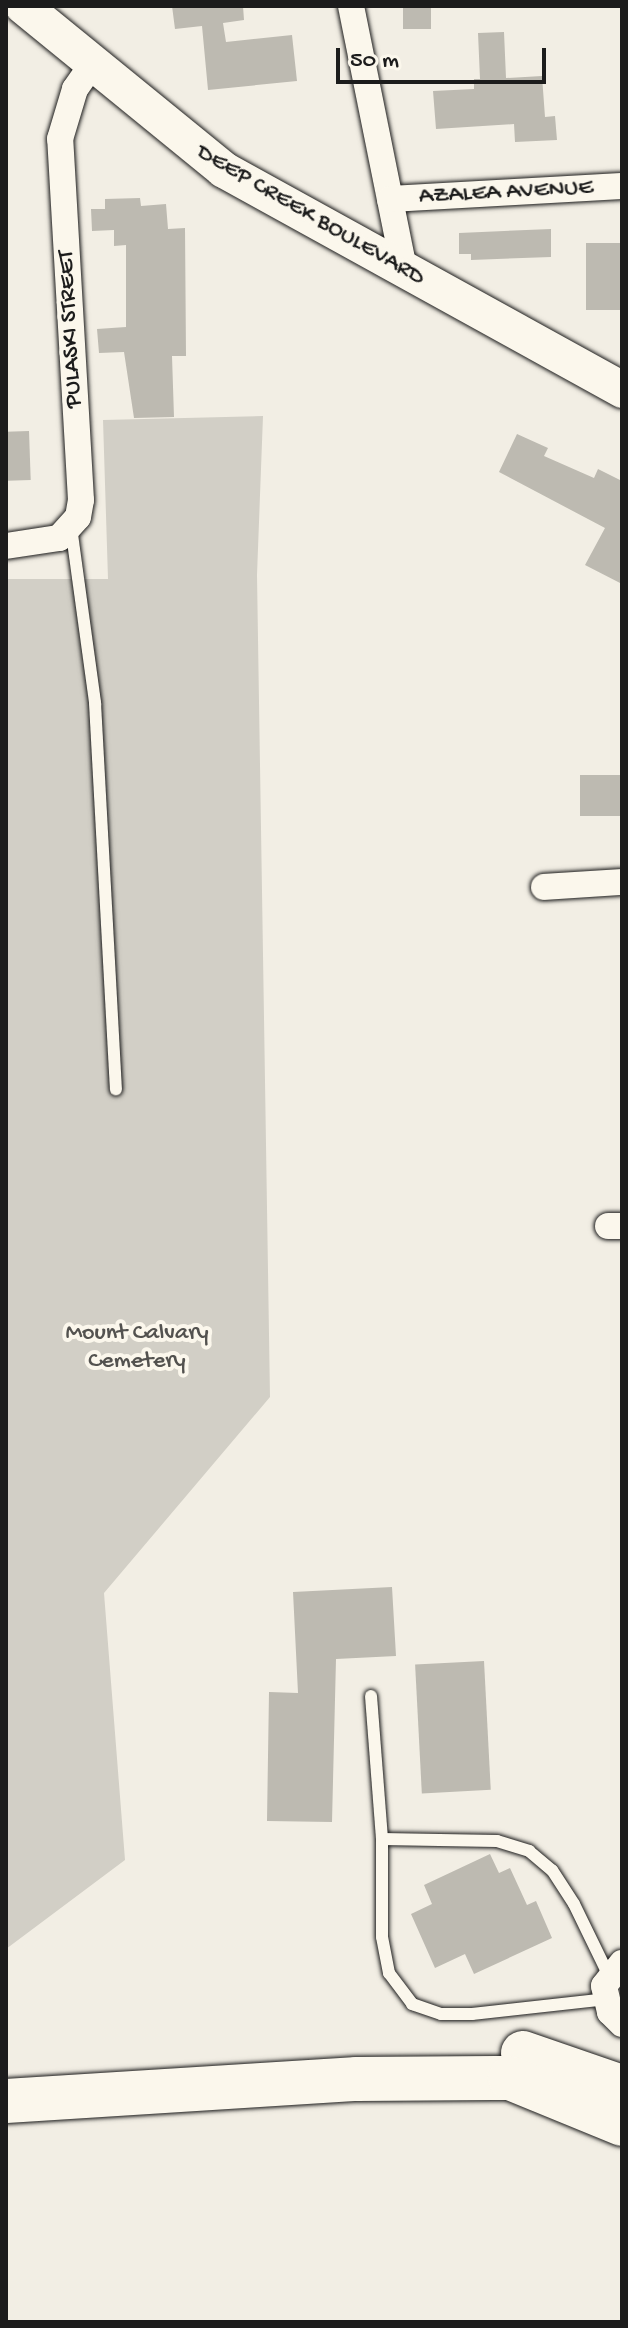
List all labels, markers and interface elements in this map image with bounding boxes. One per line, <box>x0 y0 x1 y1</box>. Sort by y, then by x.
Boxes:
scale bar <box>340 32 550 82</box>
text: 50 m <box>350 47 399 76</box>
street label: DEEP CREEK BOULEVARD <box>191 139 429 293</box>
street label: AZALEA AVENUE <box>418 174 594 212</box>
street label: PULASKI STREET <box>52 249 90 409</box>
park label: Mount Calvary Cemetery <box>65 1320 209 1376</box>

